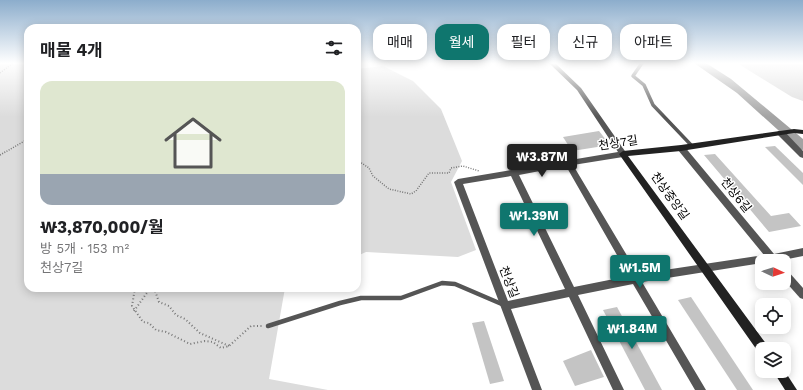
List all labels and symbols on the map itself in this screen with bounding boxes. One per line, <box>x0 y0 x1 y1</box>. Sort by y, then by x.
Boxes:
street label: 천상7길 <box>597 133 639 153</box>
pin: ₩3.87M <box>509 144 575 178</box>
street label: 천상중앙길 <box>648 170 692 222</box>
street label: 천상6길 <box>718 175 754 215</box>
pin: ₩1.39M <box>501 203 567 237</box>
north arrow <box>755 254 791 290</box>
pin: ₩1.5M <box>612 255 668 289</box>
street label: 천상길 <box>497 264 521 300</box>
pin: ₩1.84M <box>599 316 665 350</box>

